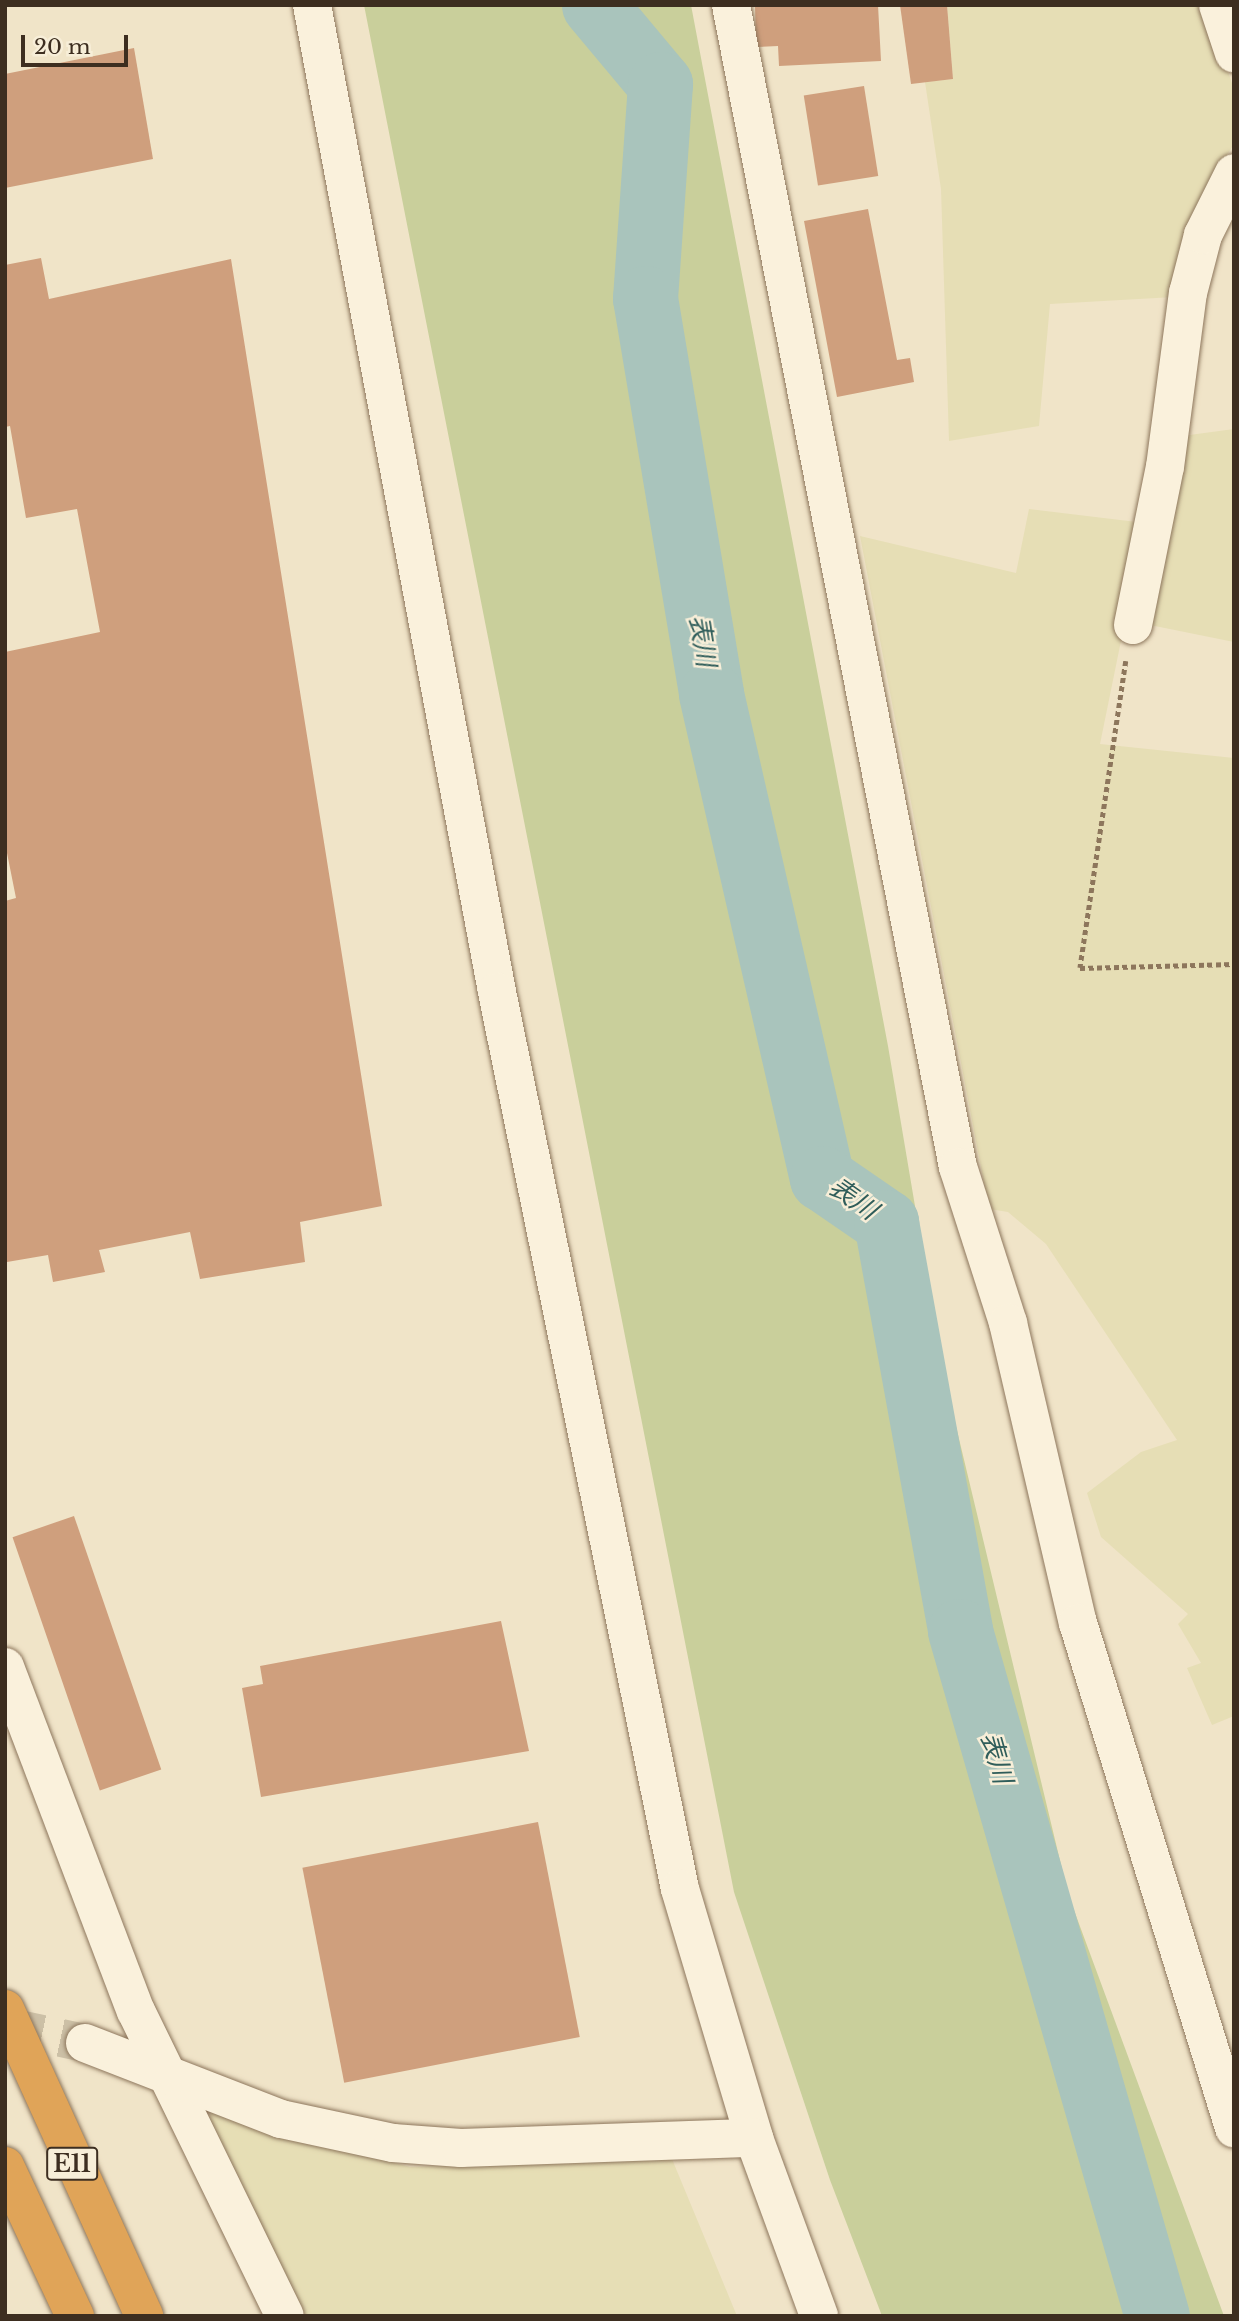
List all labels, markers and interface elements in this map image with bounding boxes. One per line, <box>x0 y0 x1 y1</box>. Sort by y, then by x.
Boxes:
scale bar <box>24 21 131 65</box>
text: 20 m <box>34 34 91 60</box>
water label: 表川 <box>683 613 721 669</box>
water label: 表川 <box>823 1171 883 1227</box>
water label: 表川 <box>974 1729 1018 1787</box>
road number: E11 <box>46 2144 98 2184</box>

